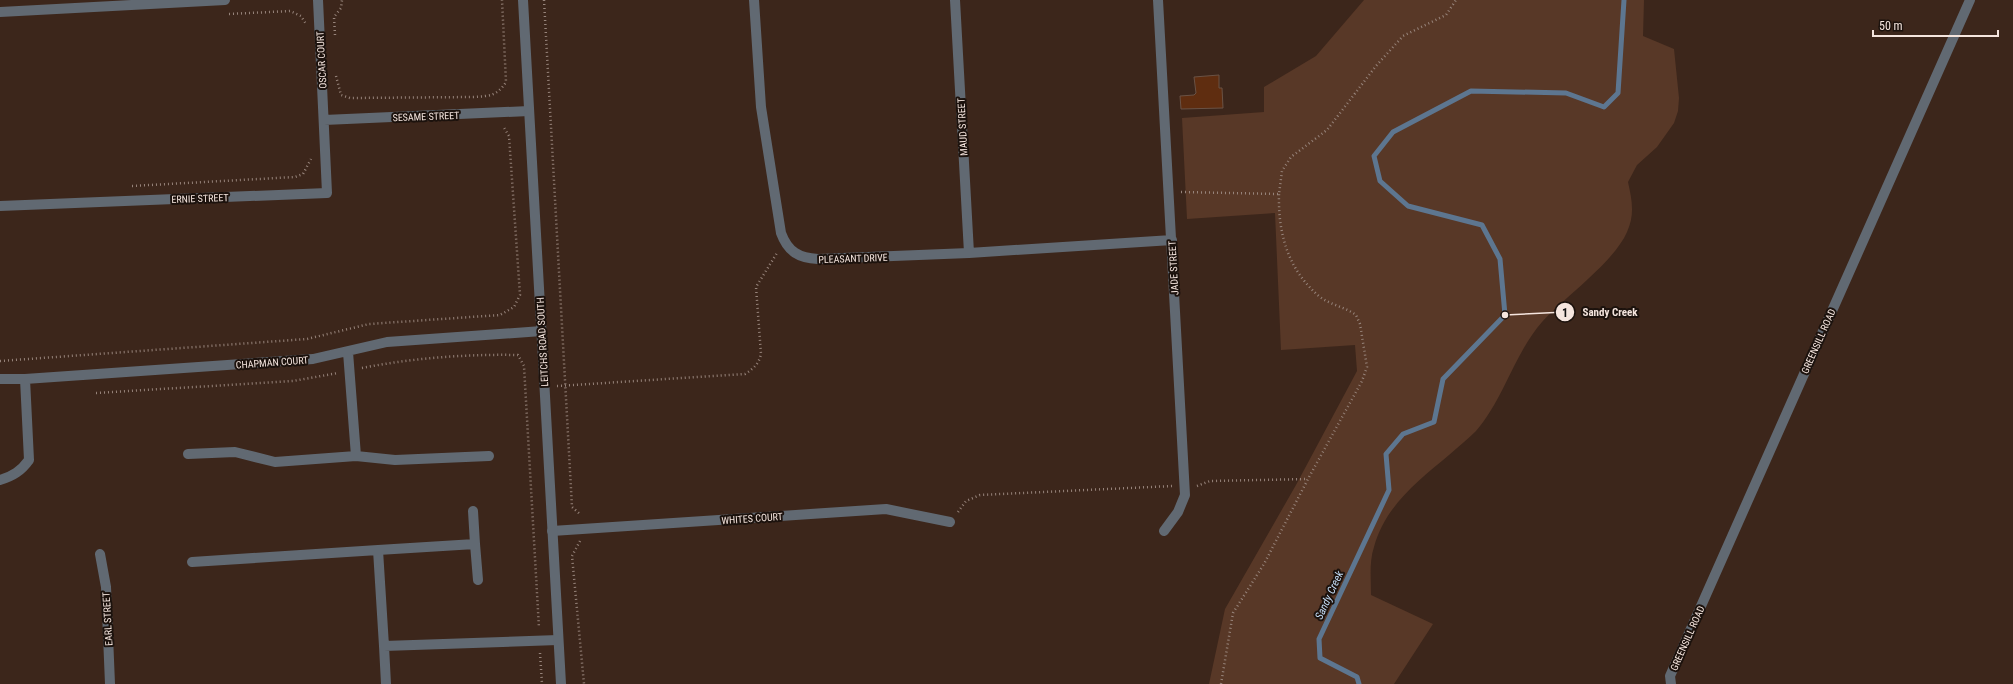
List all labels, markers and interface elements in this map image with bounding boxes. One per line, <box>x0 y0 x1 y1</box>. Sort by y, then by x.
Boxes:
scale bar <box>1873 12 1998 38</box>
text: 50 m <box>1879 19 1903 33</box>
street label: OSCAR COURT <box>314 31 329 89</box>
street label: MAUD STREET <box>955 98 970 156</box>
street label: SESAME STREET <box>392 110 460 123</box>
street label: ERNIE STREET <box>171 192 229 205</box>
street label: JADE STREET <box>1167 241 1180 295</box>
street label: PLEASANT DRIVE <box>818 252 888 265</box>
street label: LEITCHS ROAD SOUTH <box>535 297 550 387</box>
callout: Sandy Creek <box>1555 301 1646 324</box>
text: 1 <box>1562 306 1568 320</box>
text: Sandy Creek <box>1582 306 1638 319</box>
street label: GREENSILL ROAD <box>1799 307 1838 375</box>
street label: CHAPMAN COURT <box>235 354 309 371</box>
street label: WHITES COURT <box>721 511 783 526</box>
water label: Sandy Creek <box>1313 569 1346 622</box>
street label: EARL STREET <box>101 592 114 646</box>
street label: GREENSILL ROAD <box>1668 604 1707 672</box>

